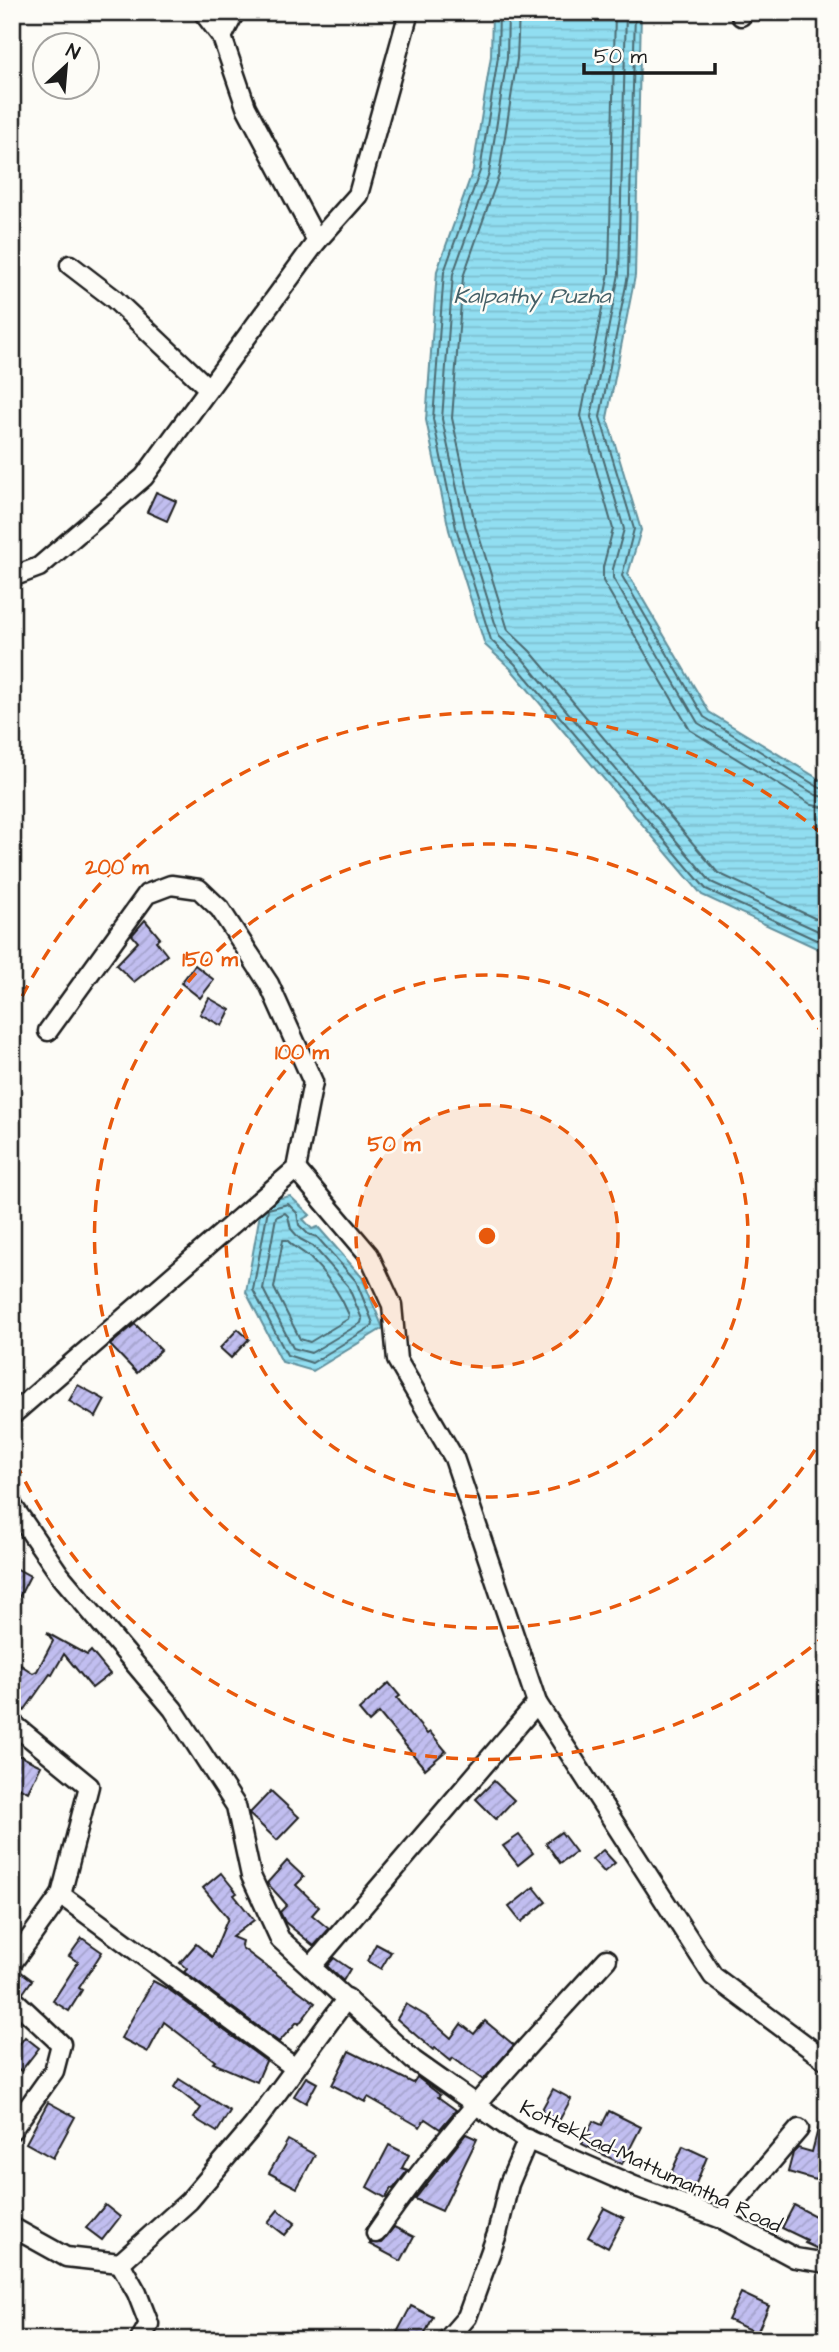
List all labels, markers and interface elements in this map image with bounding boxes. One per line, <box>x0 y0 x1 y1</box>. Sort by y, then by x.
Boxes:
north arrow <box>32 32 102 102</box>
scale bar <box>584 32 715 76</box>
text: N <box>62 37 84 67</box>
text: 50 m <box>594 42 648 71</box>
water label: Kalpathy Puzha <box>453 280 612 313</box>
text: 200 m <box>84 853 149 882</box>
text: 150 m <box>182 945 238 974</box>
text: 100 m <box>275 1038 330 1067</box>
text: 50 m <box>368 1130 421 1159</box>
centre of rings <box>475 1224 499 1248</box>
street label: Kottekkad-Mattumantha Road <box>515 2093 787 2240</box>

